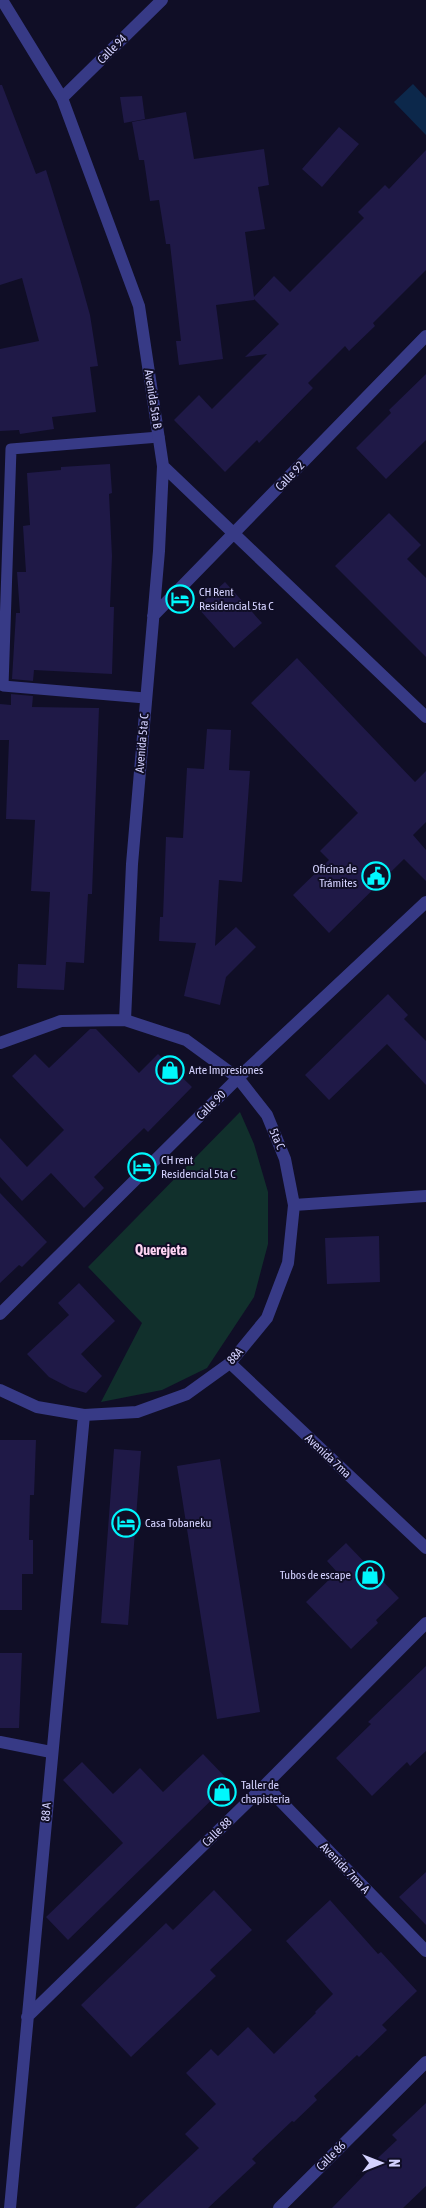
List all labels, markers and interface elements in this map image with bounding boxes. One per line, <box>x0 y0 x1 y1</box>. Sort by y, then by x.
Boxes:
street label: Calle 94 <box>94 31 130 67</box>
street label: Avenida 5ta B <box>141 368 165 430</box>
street label: Calle 92 <box>273 458 307 494</box>
hotel icon: CH Rent Residencial 5ta C <box>165 584 195 614</box>
place label: CH Rent Residencial 5ta C <box>199 585 274 613</box>
street label: Avenida 5ta C <box>132 712 152 773</box>
public building icon: Oficina de Trámites <box>361 861 391 891</box>
place label: Oficina de Trámites <box>313 862 357 890</box>
shop icon: Arte Impresiones <box>155 1055 185 1085</box>
place label: Arte Impresiones <box>189 1063 263 1077</box>
street label: Calle 90 <box>193 1087 229 1123</box>
street label: 5ta C <box>266 1126 288 1152</box>
hotel icon: CH rent Residencial 5ta C <box>127 1152 157 1182</box>
place label: CH rent Residencial 5ta C <box>161 1153 236 1181</box>
district label: Querejeta <box>135 1242 187 1258</box>
street label: 88A <box>224 1345 246 1367</box>
street label: Avenida 7ma <box>302 1431 354 1481</box>
hotel icon: Casa Tobaneku <box>111 1508 141 1538</box>
place label: Casa Tobaneku <box>145 1516 211 1530</box>
shop icon: Tubos de escape <box>355 1560 385 1590</box>
place label: Tubos de escape <box>280 1568 351 1582</box>
shop icon: Taller de chapistería <box>207 1777 237 1807</box>
place label: Taller de chapistería <box>241 1778 290 1806</box>
street label: 88 A <box>38 1802 54 1822</box>
street label: Calle 88 <box>199 1814 235 1849</box>
street label: Avenida 7ma A <box>317 1840 373 1896</box>
street label: Calle 86 <box>313 2138 349 2174</box>
north arrow <box>356 2138 406 2188</box>
text: N <box>386 2159 402 2167</box>

